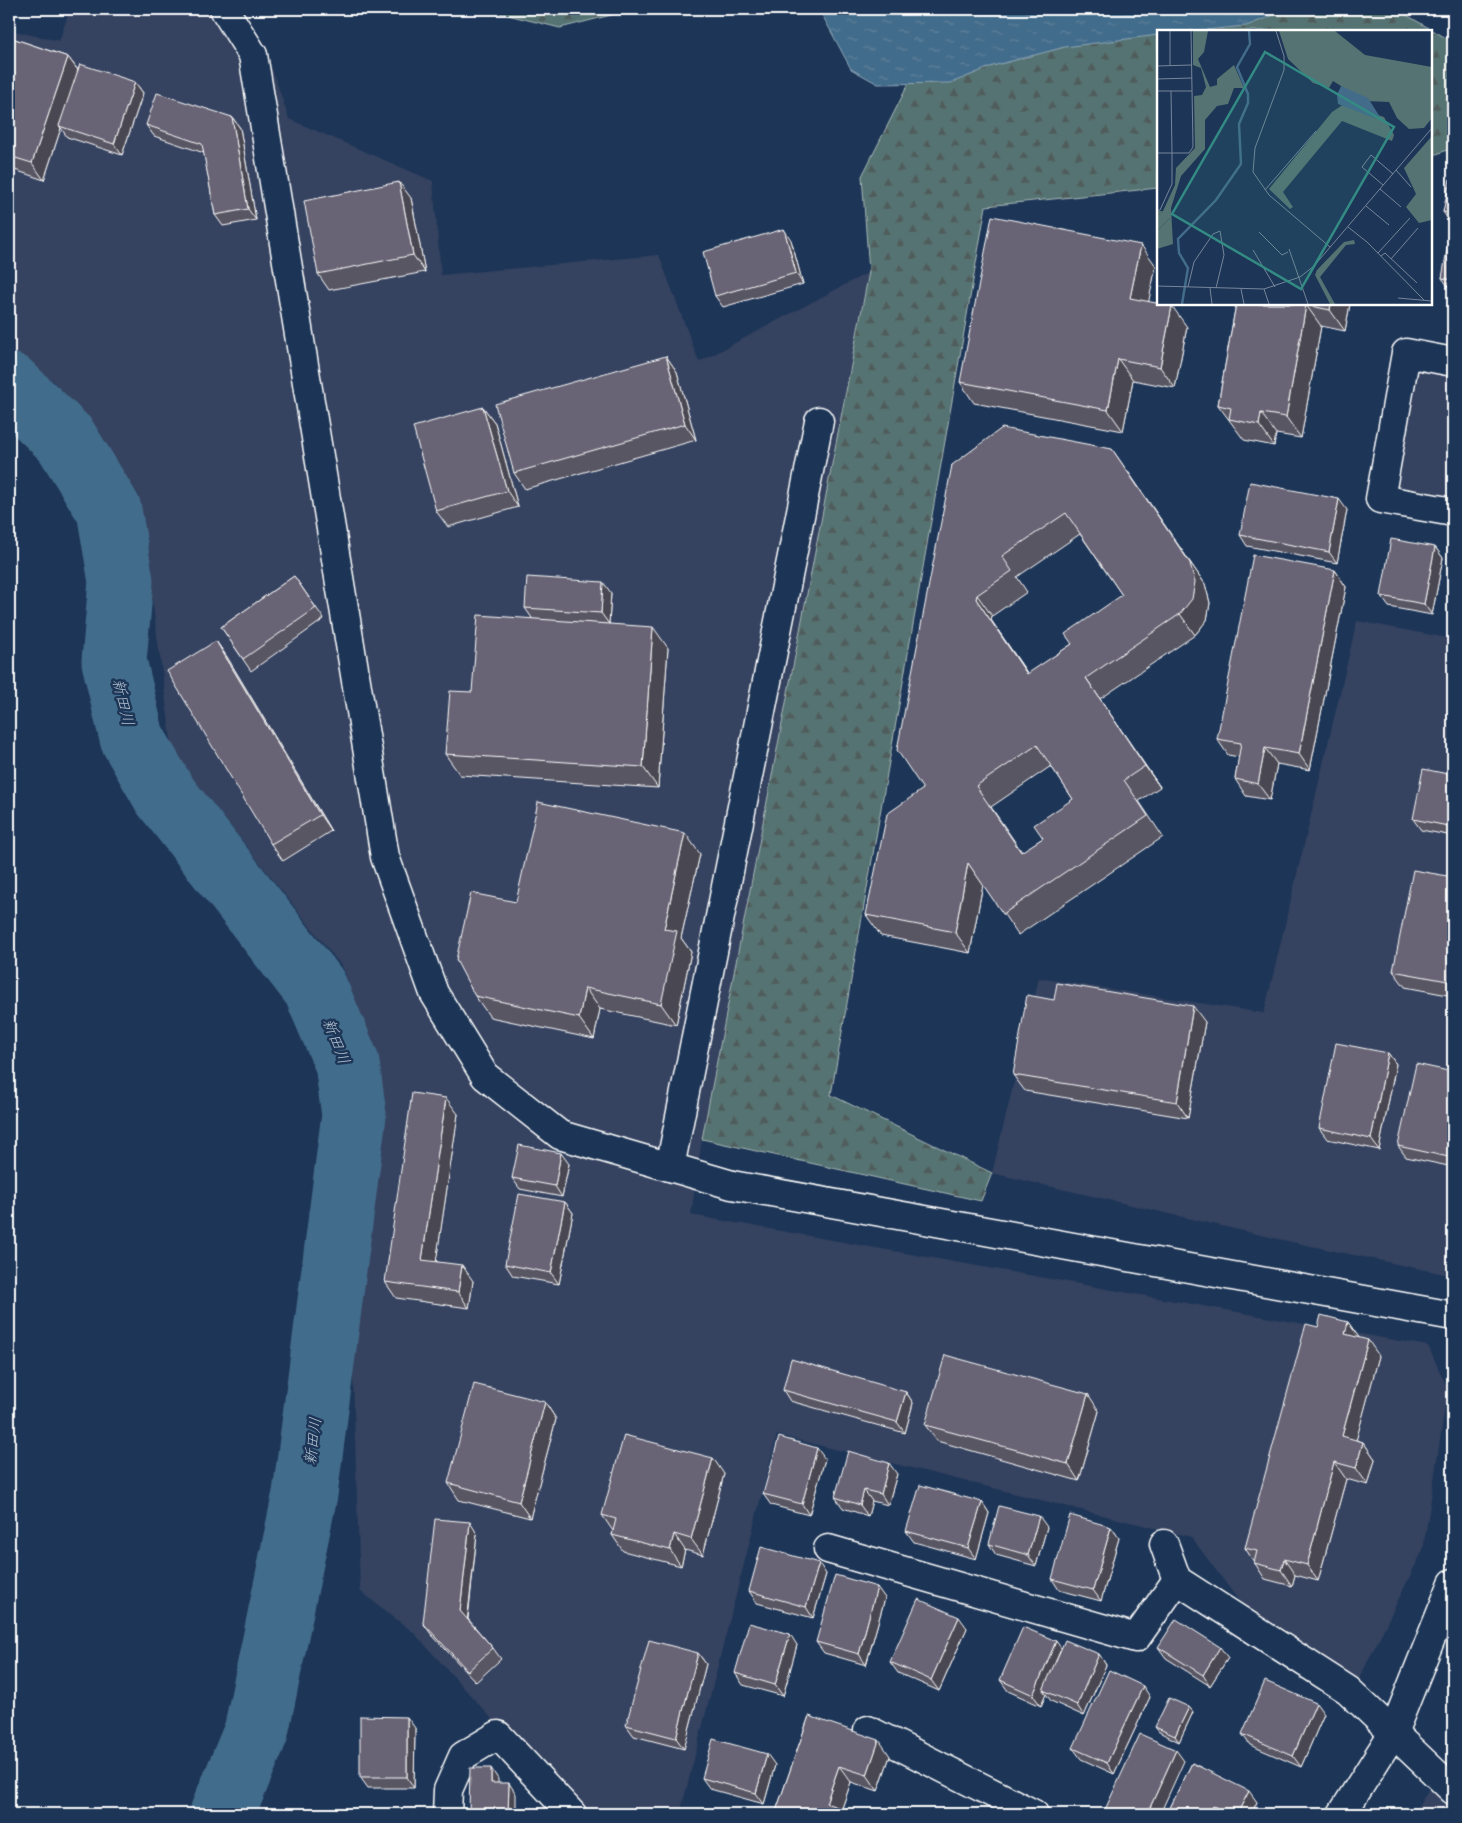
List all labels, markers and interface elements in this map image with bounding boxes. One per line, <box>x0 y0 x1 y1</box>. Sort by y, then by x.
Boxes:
inset map <box>1157 30 1432 305</box>
water label: 新田川 <box>108 676 139 728</box>
water label: 新田川 <box>318 1015 355 1067</box>
water label: 新田川 <box>299 1416 326 1466</box>

